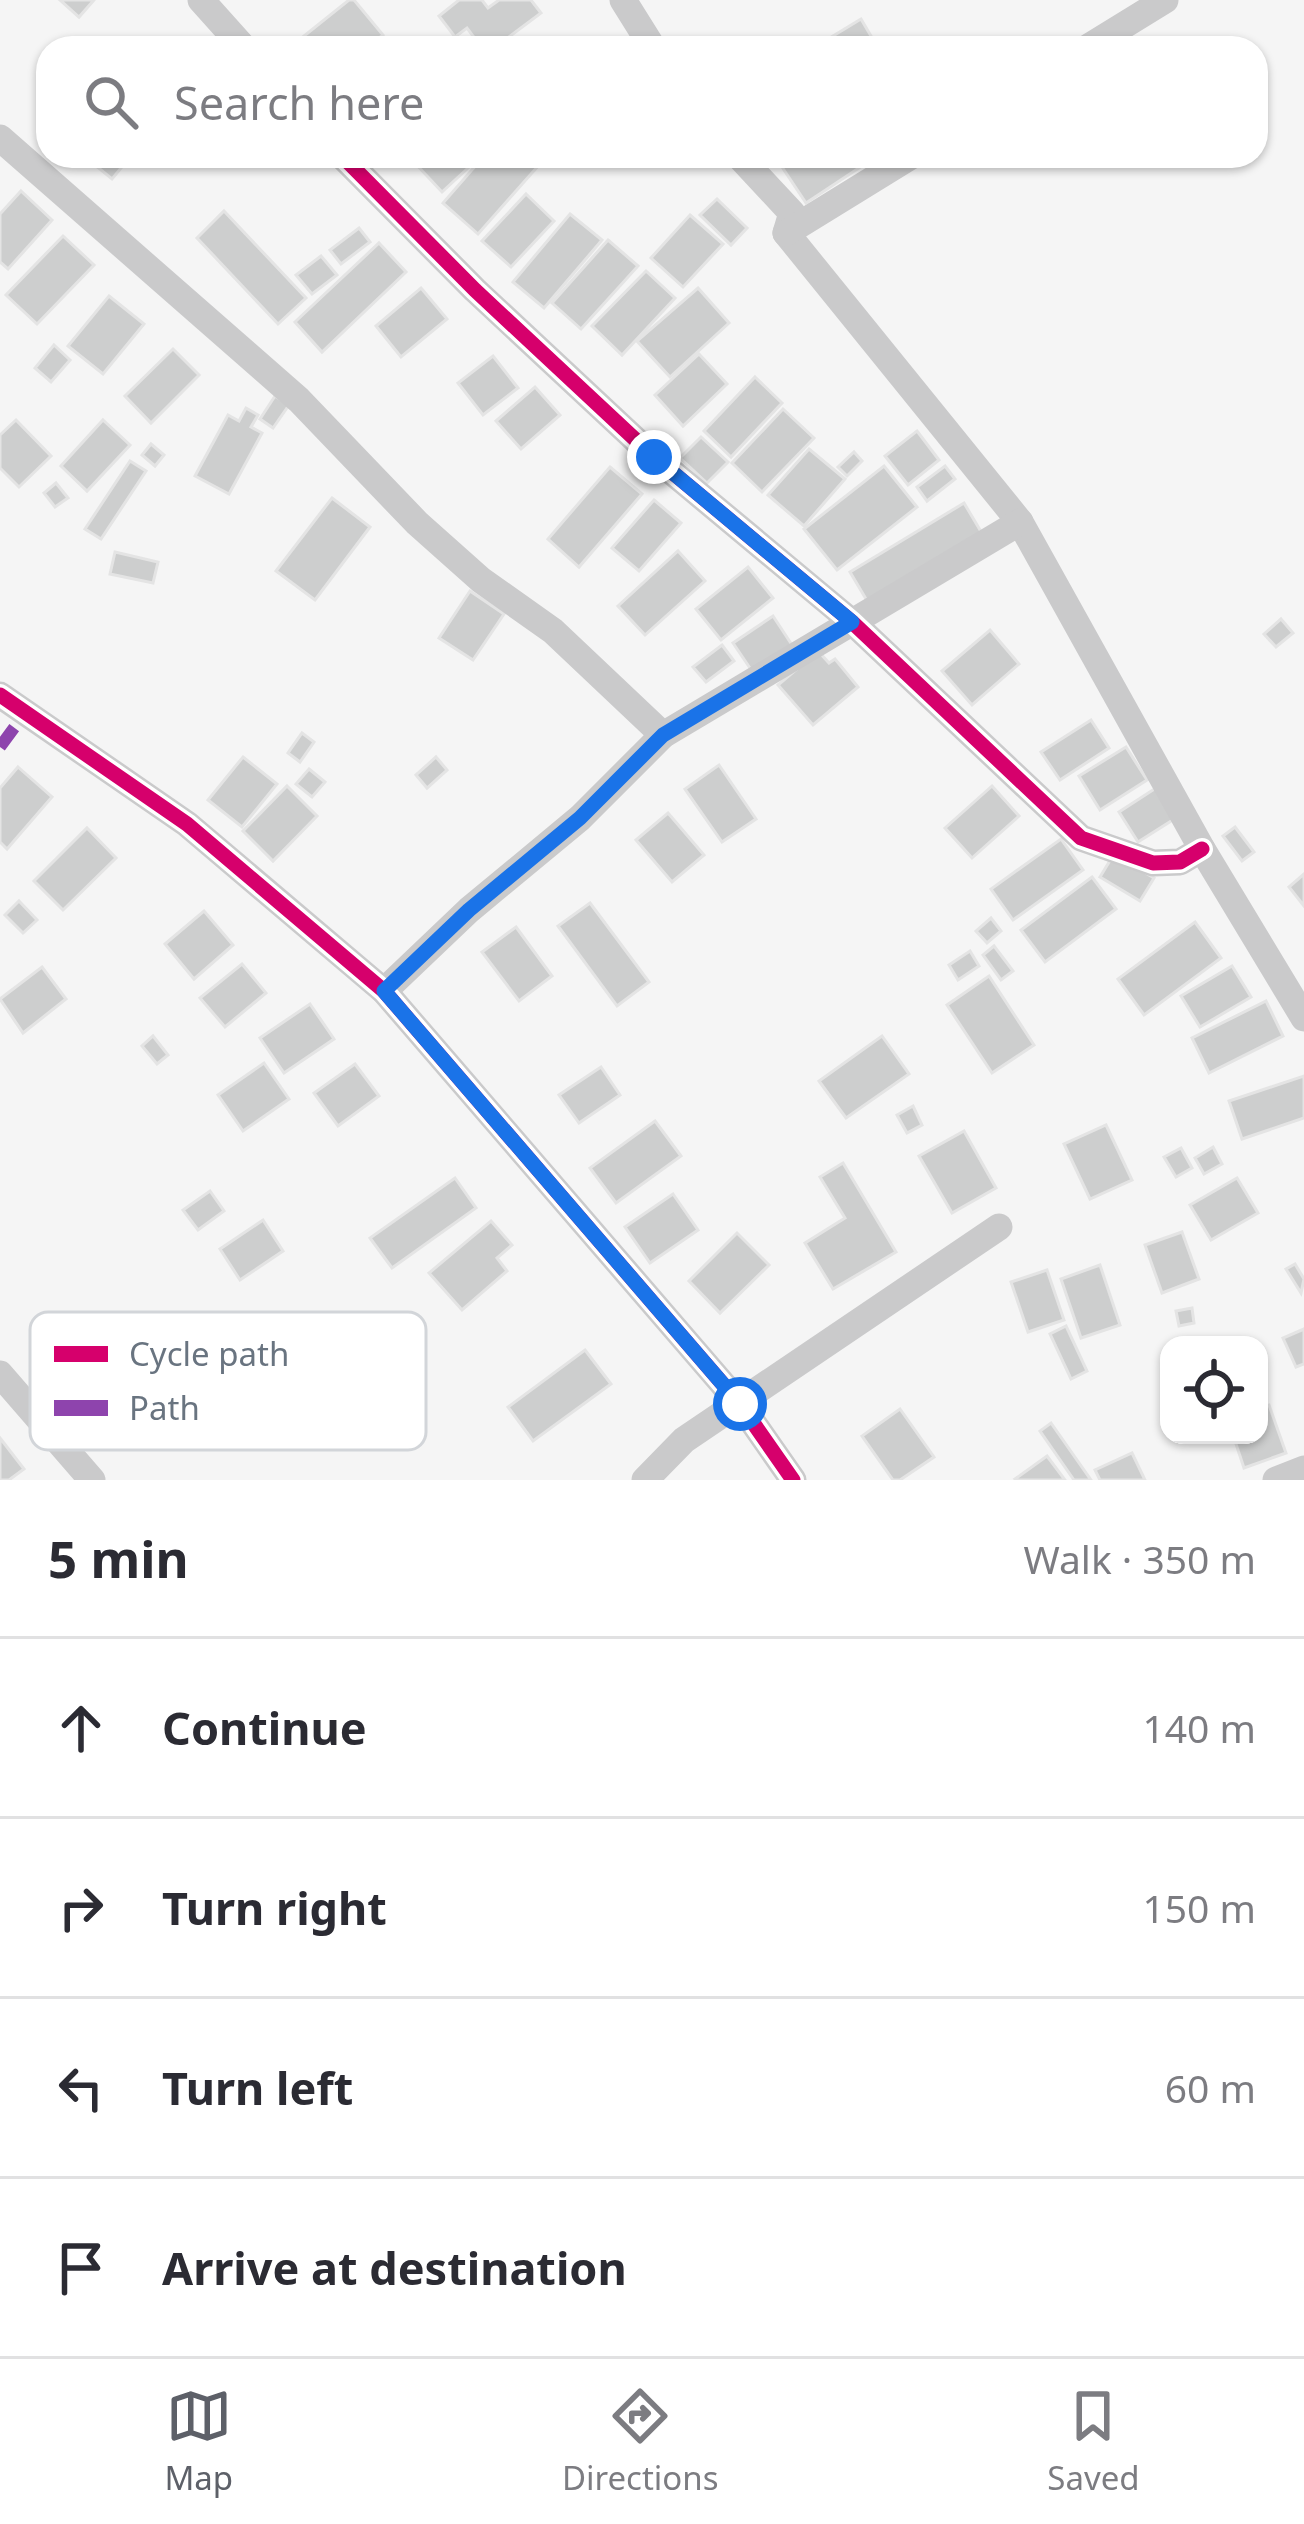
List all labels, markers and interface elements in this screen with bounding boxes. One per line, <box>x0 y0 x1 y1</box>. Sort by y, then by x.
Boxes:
search box <box>36 36 1268 168</box>
icon: search <box>78 69 144 135</box>
text: Search here <box>174 72 424 133</box>
route end <box>627 430 681 484</box>
legend <box>30 1312 426 1450</box>
text: Cycle path <box>129 1331 289 1376</box>
map controls <box>1160 1336 1268 1444</box>
button: locate <box>1160 1336 1268 1444</box>
route start <box>713 1377 767 1431</box>
text: Path <box>129 1385 200 1430</box>
text: 5 min <box>48 1523 189 1593</box>
text: Walk · 350 m <box>1023 1532 1256 1585</box>
icon: ahead <box>48 1695 114 1761</box>
text: Continue <box>162 1697 367 1758</box>
text: 140 m <box>1142 1701 1256 1754</box>
icon: right <box>48 1875 114 1941</box>
text: Turn right <box>162 1877 387 1938</box>
text: 150 m <box>1142 1881 1256 1934</box>
icon: left <box>48 2055 114 2121</box>
text: Turn left <box>162 2057 353 2118</box>
text: 60 m <box>1165 2061 1256 2114</box>
icon: arrive <box>48 2235 114 2301</box>
text: Arrive at destination <box>162 2237 627 2298</box>
tab: Map <box>164 2383 233 2500</box>
tab: Directions <box>562 2383 719 2500</box>
tab: Saved <box>1047 2383 1140 2500</box>

